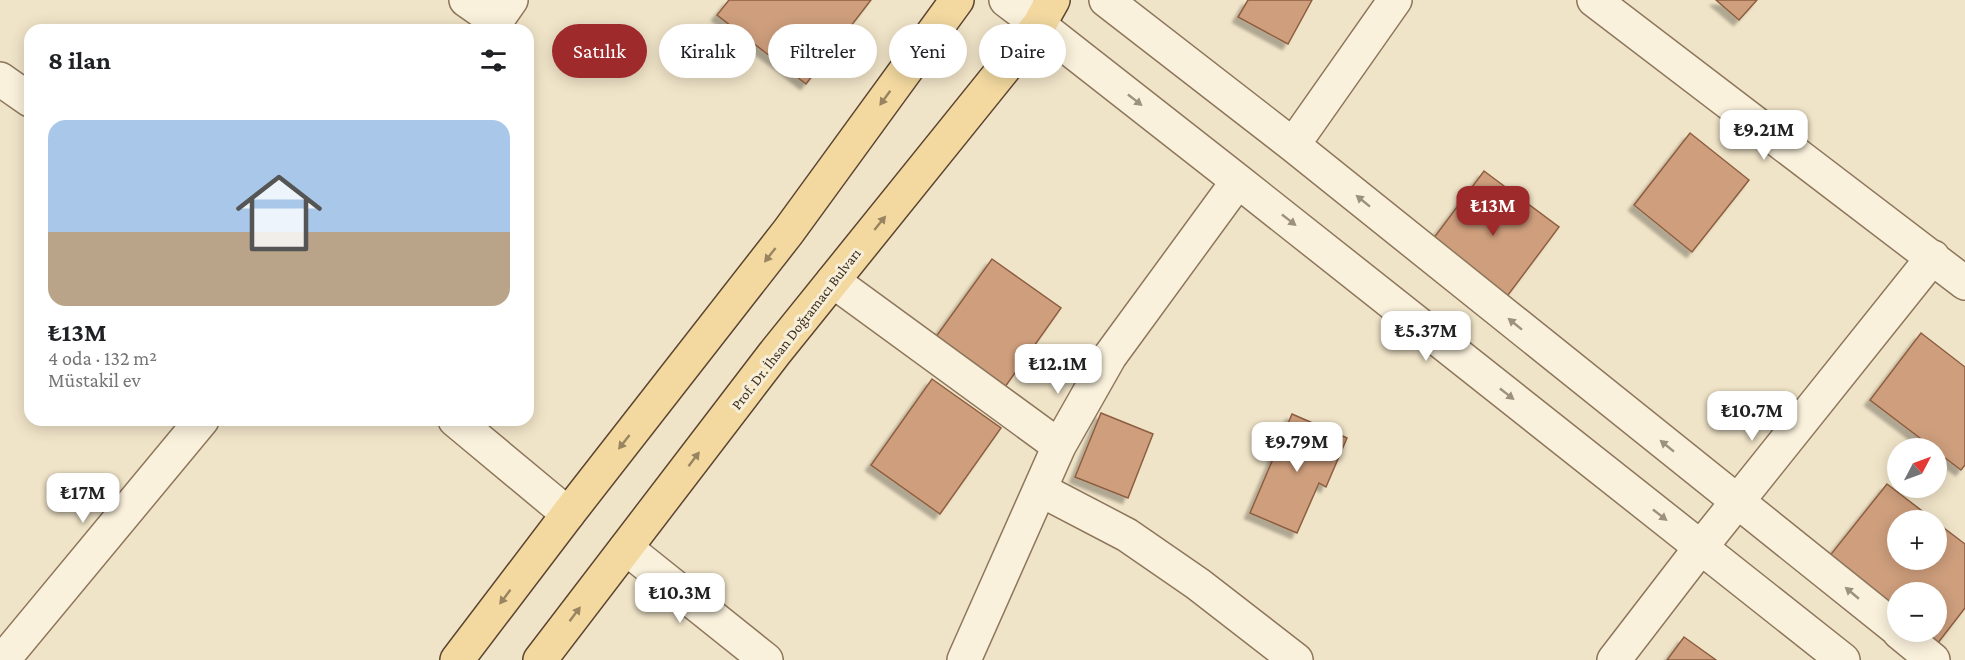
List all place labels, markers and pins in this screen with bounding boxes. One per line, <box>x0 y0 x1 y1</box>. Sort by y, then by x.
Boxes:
pin: ₺9.21M <box>1715 110 1813 161</box>
pin: ₺13M <box>1457 186 1529 237</box>
pin: ₺5.37M <box>1377 311 1475 362</box>
pin: ₺12.1M <box>1009 344 1107 395</box>
pin: ₺10.7M <box>1703 391 1801 442</box>
pin: ₺9.79M <box>1248 422 1346 473</box>
pin: ₺17M <box>47 473 119 524</box>
pin: ₺10.3M <box>631 573 729 624</box>

